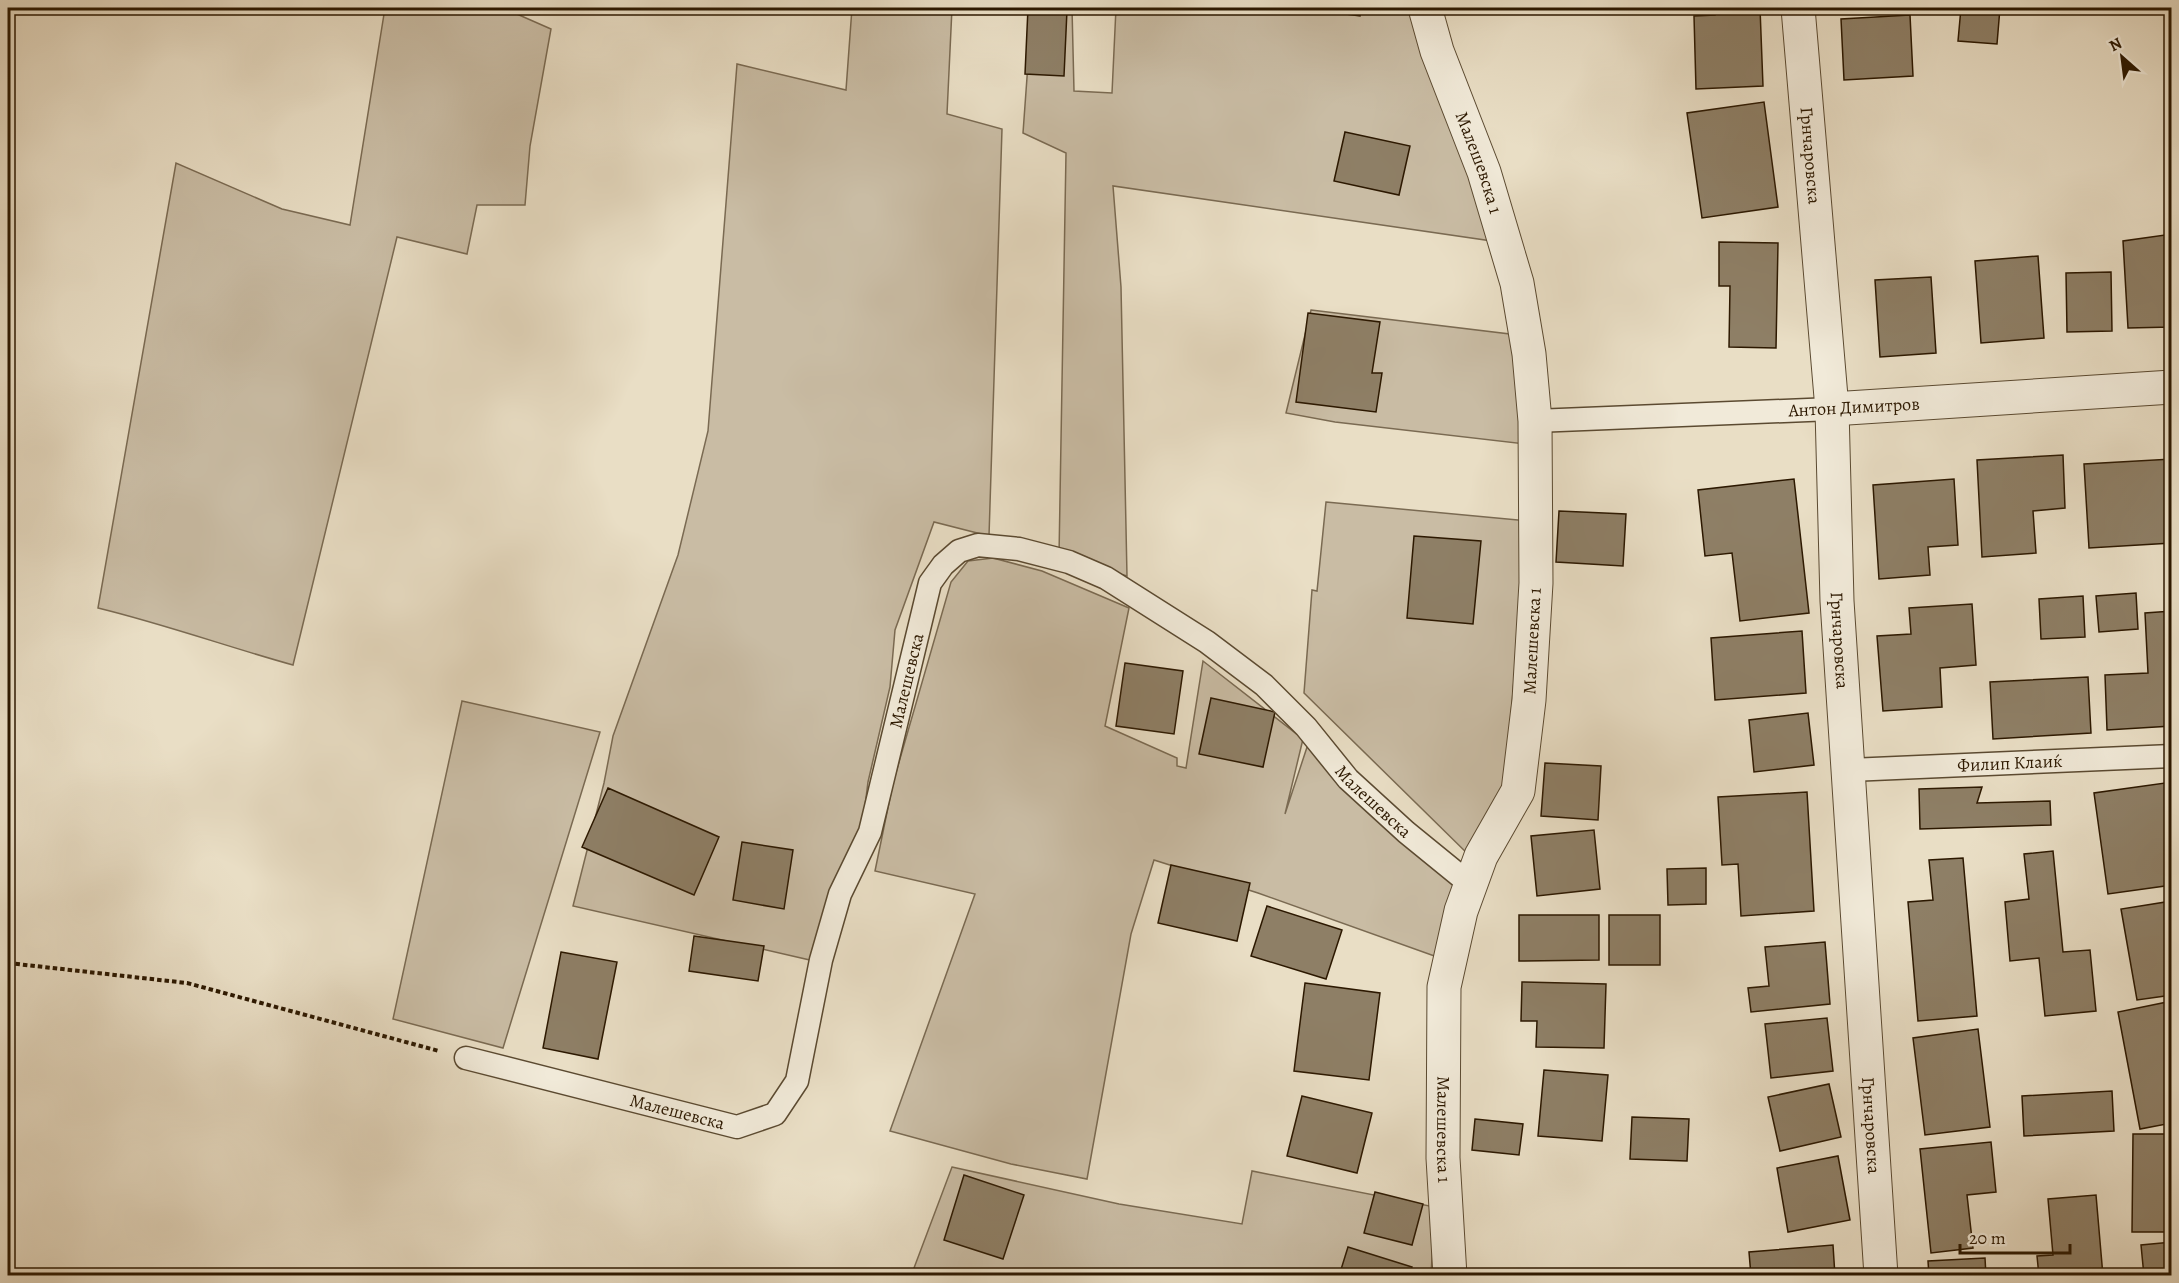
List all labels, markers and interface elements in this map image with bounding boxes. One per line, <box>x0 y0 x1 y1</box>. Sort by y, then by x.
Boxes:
north arrow <box>2092 27 2152 87</box>
text: N <box>2105 32 2126 57</box>
street label: Грнчаровска <box>1794 106 1827 206</box>
street label: Малешевска 1 <box>1450 108 1508 217</box>
street label: Антон Димитров <box>1787 392 1920 422</box>
street label: Малешевска 1 <box>1517 587 1547 695</box>
street label: Грнчаровска <box>1825 592 1855 690</box>
street label: Малешевска <box>883 630 930 731</box>
street label: Филип Клаиќ <box>1957 749 2063 777</box>
street label: Малешевска <box>1329 760 1417 844</box>
street label: Малешевска 1 <box>1431 1076 1456 1184</box>
street label: Грнчаровска <box>1856 1076 1886 1175</box>
street label: Малешевска <box>627 1088 728 1136</box>
scale bar <box>1960 1217 2070 1255</box>
text: 20 m <box>1969 1226 2006 1250</box>

